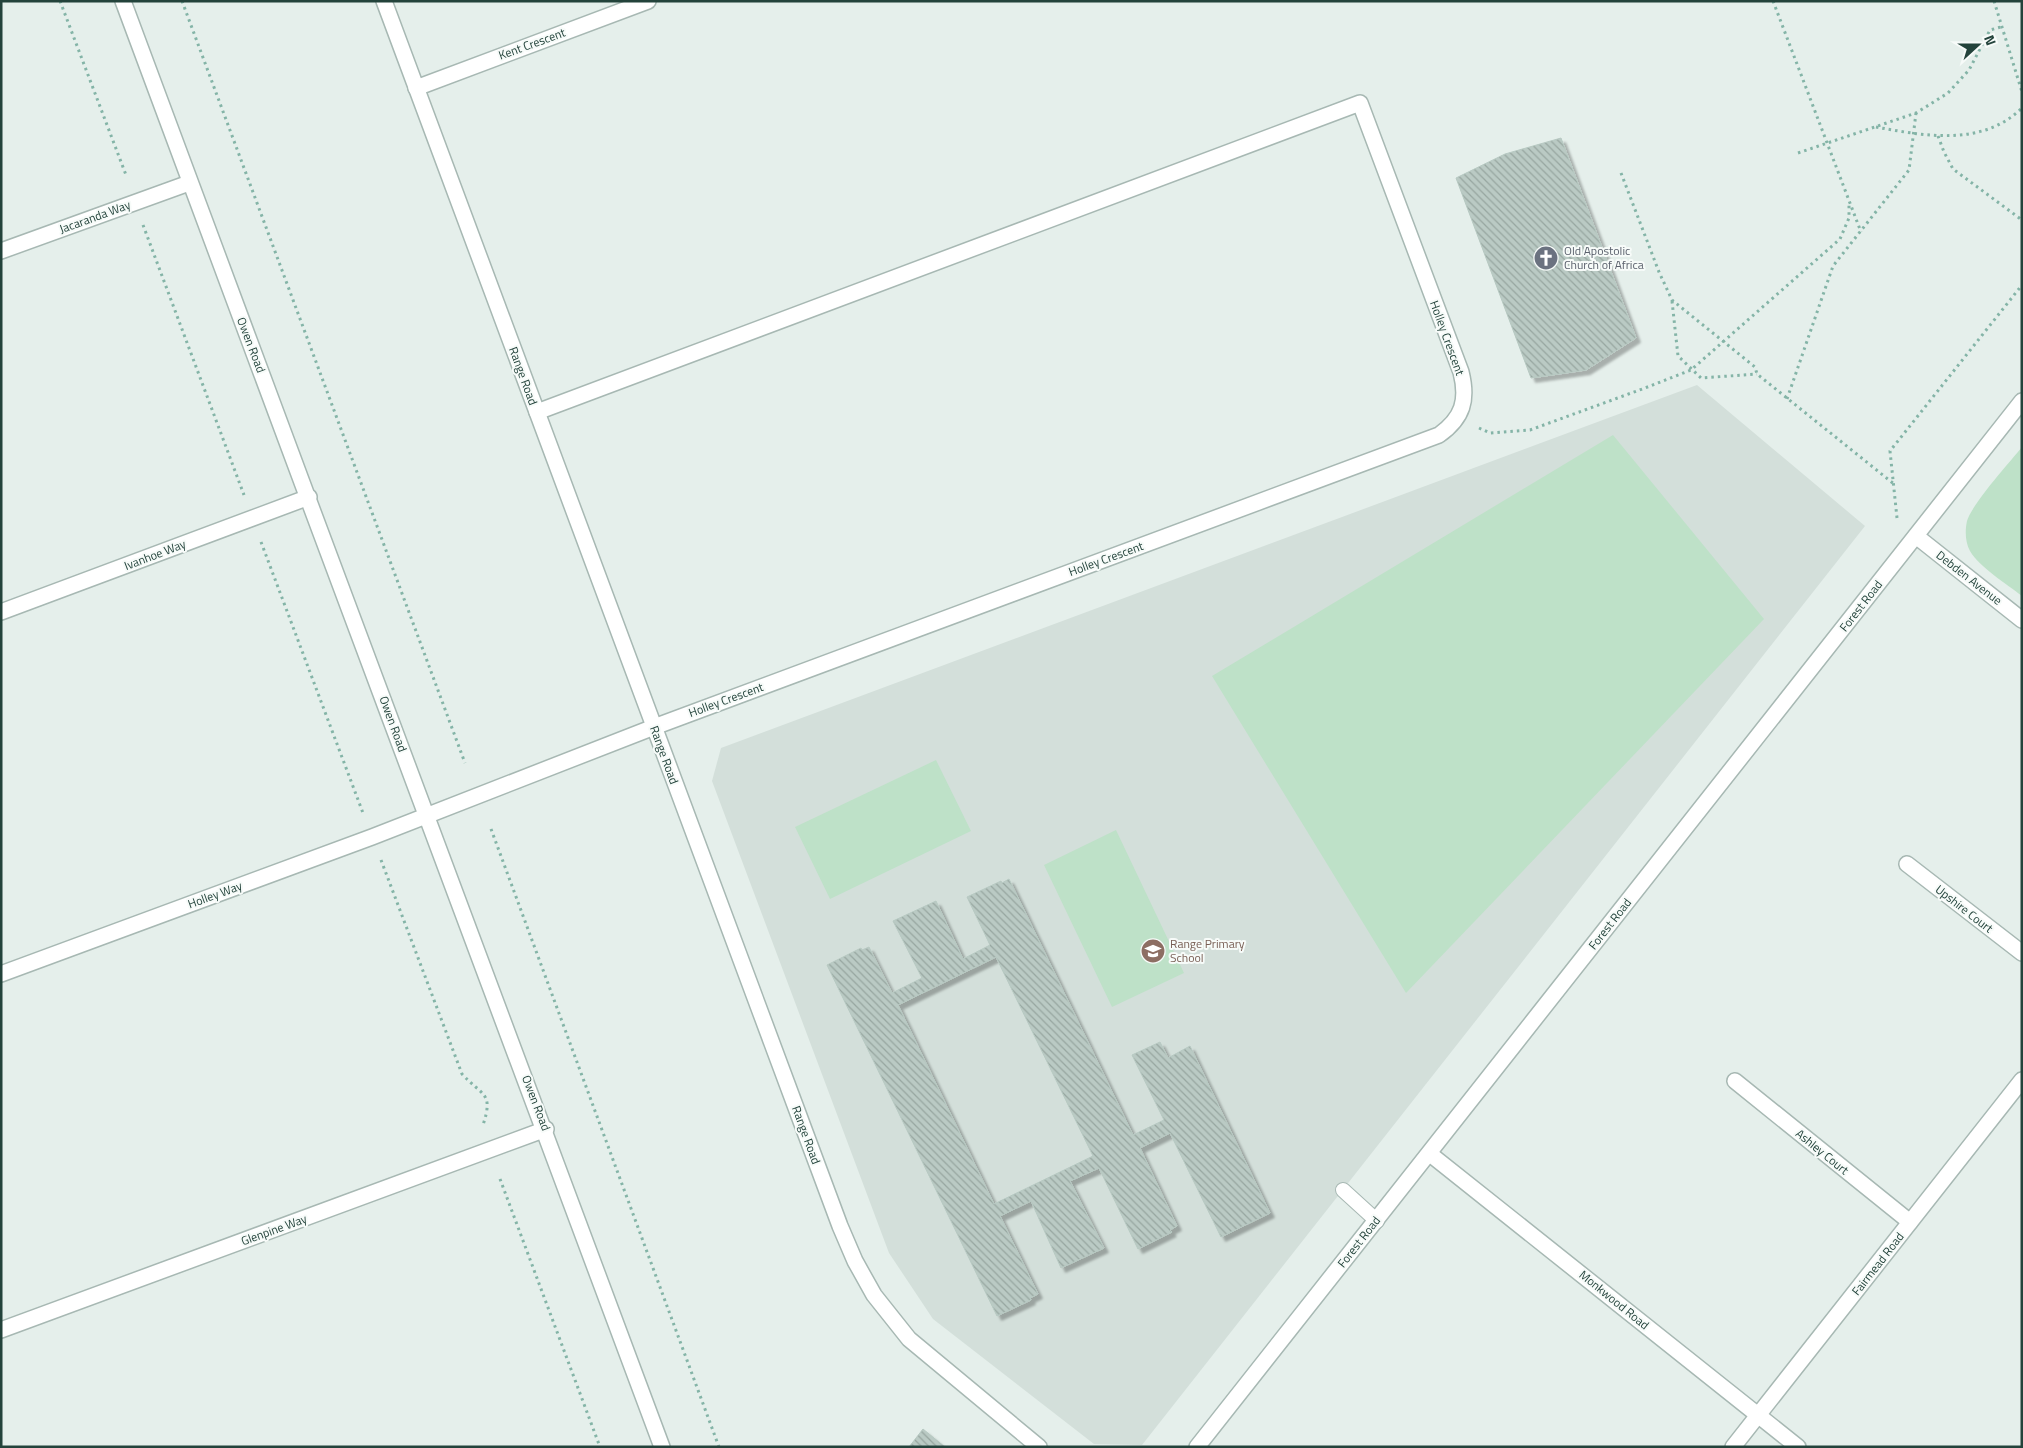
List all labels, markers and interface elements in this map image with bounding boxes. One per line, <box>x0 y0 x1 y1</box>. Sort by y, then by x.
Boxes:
north arrow <box>1953 20 2003 70</box>
street label: Kent Crescent <box>496 22 569 64</box>
text: N <box>1979 32 2002 48</box>
street label: Jacaranda Way <box>57 195 133 238</box>
place label: Old Apostolic Church of Africa <box>1564 241 1644 274</box>
church icon: Old Apostolic Church of Africa <box>1533 245 1559 271</box>
street label: Holley Crescent <box>1425 298 1470 379</box>
street label: Owen Road <box>232 314 271 375</box>
street label: Range Road <box>504 344 543 408</box>
street label: Ivanhoe Way <box>121 534 189 575</box>
street label: Holley Crescent <box>1066 536 1147 581</box>
street label: Debden Avenue <box>1932 546 2006 609</box>
street label: Forest Road <box>1834 576 1887 636</box>
street label: Holley Crescent <box>686 677 767 722</box>
street label: Owen Road <box>375 693 412 754</box>
street label: Range Road <box>645 723 684 787</box>
street label: Holley Way <box>185 876 245 913</box>
street label: Upshire Court <box>1931 880 1998 938</box>
street label: Forest Road <box>1583 894 1636 954</box>
place label: Range Primary School <box>1170 934 1245 967</box>
school or university icon: Range Primary School <box>1140 938 1166 964</box>
street label: Owen Road <box>517 1072 556 1133</box>
street label: Range Road <box>787 1103 826 1167</box>
street label: Ashley Court <box>1792 1124 1854 1180</box>
street label: Glenpine Way <box>238 1209 310 1250</box>
street label: Forest Road <box>1332 1212 1385 1272</box>
street label: Fairmead Road <box>1847 1228 1908 1299</box>
street label: Monkwood Road <box>1575 1265 1653 1334</box>

